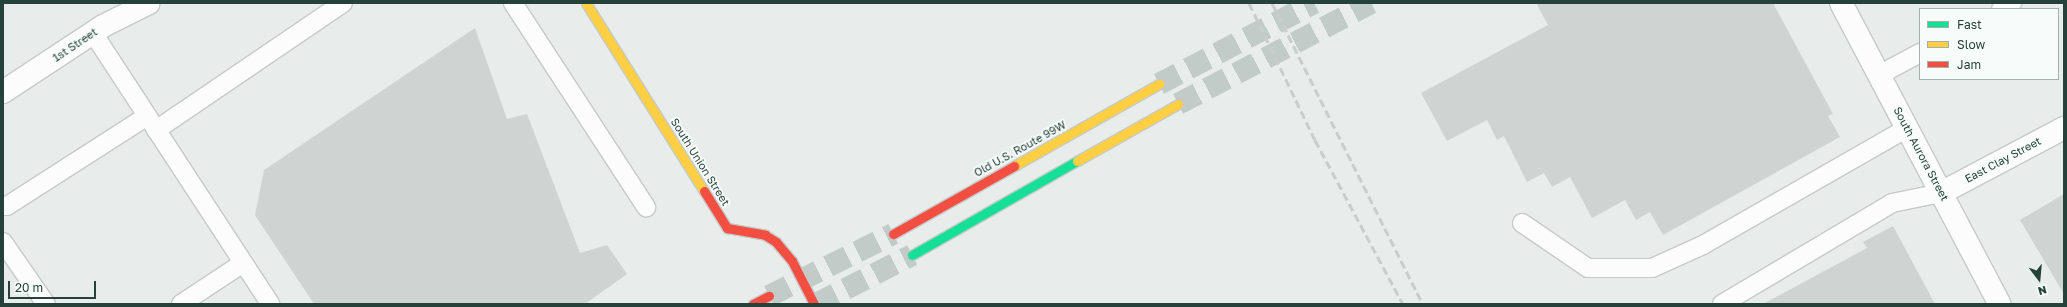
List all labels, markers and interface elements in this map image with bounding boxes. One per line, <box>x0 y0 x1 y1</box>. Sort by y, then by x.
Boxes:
legend <box>1919 8 2059 80</box>
text: Fast <box>1957 17 1982 32</box>
street label: 1st Street <box>50 25 100 65</box>
text: Slow <box>1957 37 1985 52</box>
text: Jam <box>1957 57 1981 72</box>
street label: South Aurora Street <box>1891 105 1951 203</box>
street label: South Union Street <box>668 116 732 208</box>
street label: Old U.S. Route 99W <box>972 118 1068 180</box>
street label: East Clay Street <box>1963 134 2043 186</box>
north arrow <box>2019 259 2059 299</box>
scale bar <box>10 273 98 299</box>
text: 20 m <box>15 280 43 295</box>
text: N <box>2037 284 2048 298</box>

